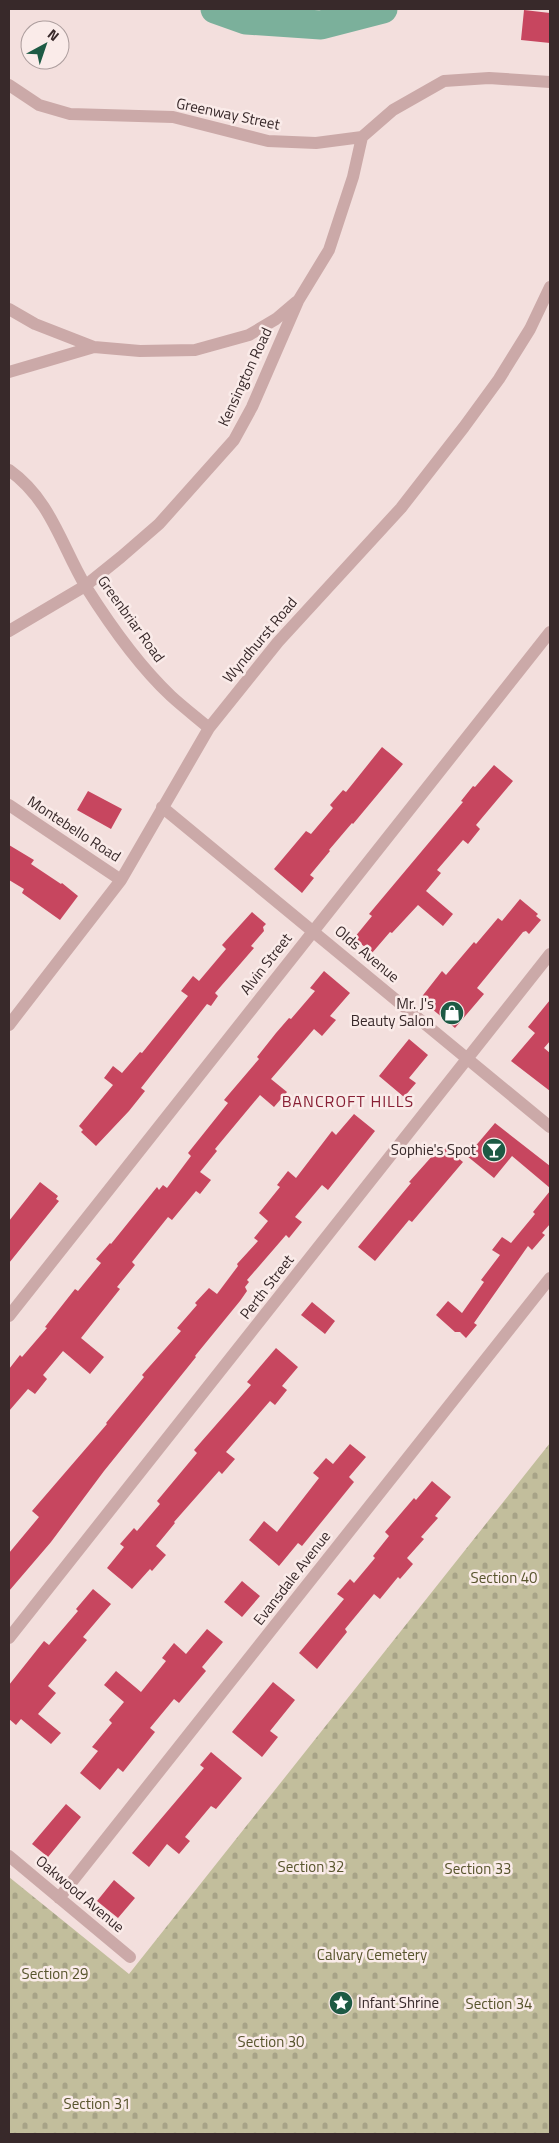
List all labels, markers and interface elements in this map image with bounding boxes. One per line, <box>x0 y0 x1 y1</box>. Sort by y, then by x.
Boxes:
north arrow <box>20 20 70 70</box>
text: N <box>43 23 64 46</box>
street label: Greenway Street <box>174 91 283 136</box>
street label: Kensington Road <box>212 323 278 430</box>
street label: Greenbriar Road <box>92 571 171 667</box>
street label: Wyndhurst Road <box>217 592 302 688</box>
street label: Montebello Road <box>23 790 126 867</box>
street label: Olds Avenue <box>330 920 405 988</box>
street label: Alvin Street <box>234 927 298 1000</box>
place label: Mr. J's Beauty Salon <box>351 992 434 1032</box>
shop icon: Mr. J's Beauty Salon <box>439 1000 465 1026</box>
district label: BANCROFT HILLS <box>282 1089 414 1113</box>
bar icon: Sophie's Spot <box>481 1137 507 1163</box>
place label: Sophie's Spot <box>391 1138 477 1161</box>
street label: Perth Street <box>234 1249 300 1324</box>
street label: Evansdale Avenue <box>247 1526 336 1630</box>
park label: Section 40 <box>471 1566 537 1589</box>
street label: Oakwood Avenue <box>31 1849 130 1938</box>
park label: Section 32 <box>278 1855 344 1878</box>
park label: Section 33 <box>445 1857 511 1880</box>
park label: Calvary Cemetery <box>317 1943 427 1966</box>
park label: Section 29 <box>22 1962 88 1985</box>
place icon: Infant Shrine <box>328 1990 354 2016</box>
place label: Infant Shrine <box>358 1991 439 2014</box>
park label: Section 34 <box>466 1992 532 2015</box>
park label: Section 30 <box>238 2030 304 2053</box>
park label: Section 31 <box>64 2092 130 2115</box>

